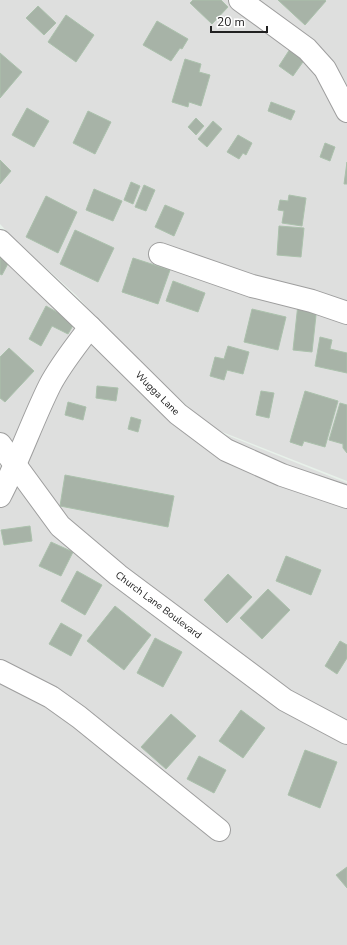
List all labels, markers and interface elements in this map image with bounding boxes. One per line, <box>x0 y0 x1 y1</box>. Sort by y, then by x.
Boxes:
scale bar <box>211 8 267 34</box>
text: 20 m <box>217 14 245 30</box>
street label: Wugga Lane <box>132 368 183 419</box>
street label: Church Lane Boulevard <box>112 568 205 642</box>

